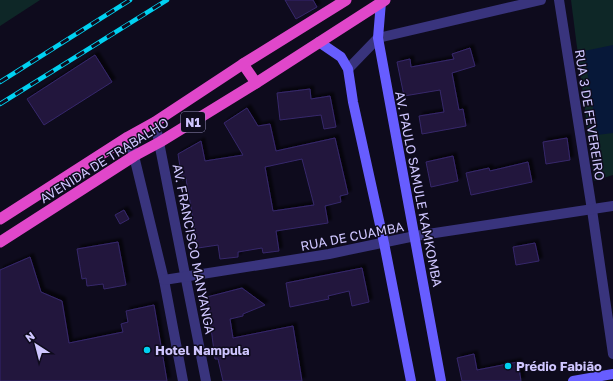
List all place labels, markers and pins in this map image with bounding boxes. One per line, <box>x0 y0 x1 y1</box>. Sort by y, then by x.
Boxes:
place label: Hotel Nampula <box>155 342 250 358</box>
marker: Hotel Nampula <box>142 345 152 355</box>
place label: Prédio Fabião <box>516 358 602 374</box>
marker: Prédio Fabião <box>503 361 513 371</box>

